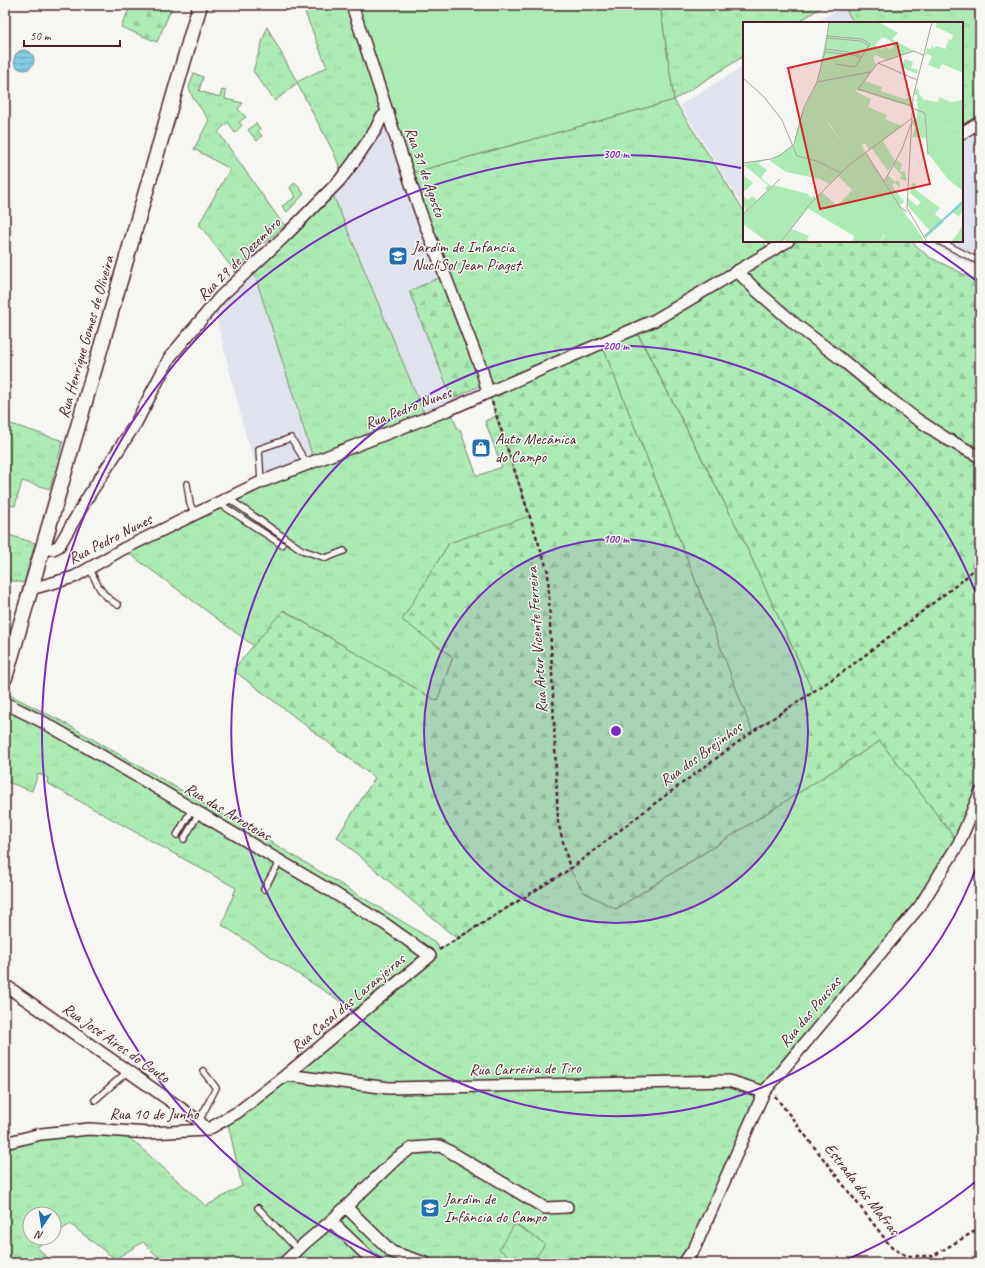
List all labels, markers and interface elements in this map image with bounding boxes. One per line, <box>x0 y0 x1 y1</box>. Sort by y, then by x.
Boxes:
scale bar <box>24 22 120 48</box>
inset map <box>743 22 963 242</box>
text: 50 m <box>30 28 52 44</box>
street label: Rua 31 de Agosto <box>400 124 450 221</box>
text: 300 m <box>603 146 630 162</box>
street label: Rua 29 de Dezembro <box>193 212 286 305</box>
place label: Jardim de Infancia NucliSol Jean Piaget. <box>411 237 524 275</box>
school or university icon: Jardim de Infancia NucliSol Jean Piaget. <box>387 245 409 267</box>
street label: Rua Henrique Gomes de Oliveira <box>53 253 119 421</box>
text: 200 m <box>603 338 630 354</box>
street label: Rua Pedro Nunes <box>362 382 456 434</box>
place label: Auto Mecânica do Campo <box>495 429 577 467</box>
shop icon: Auto Mecânica do Campo <box>470 437 492 459</box>
street label: Rua Pedro Nunes <box>65 509 157 569</box>
text: 100 m <box>603 531 630 547</box>
street label: Rua Artur Vicente Ferreira <box>522 565 552 714</box>
street label: Rua dos Brejinhos <box>656 717 747 791</box>
centre of rings <box>609 724 623 738</box>
street label: Rua das Arroteias <box>181 778 276 847</box>
street label: Rua Casal das Laranjeiras <box>287 949 410 1057</box>
street label: Rua das Pousias <box>775 971 846 1051</box>
street label: Rua José Aires do Couto <box>58 999 175 1088</box>
street label: Rua Carreira de Tiro <box>469 1058 582 1080</box>
street label: Rua 10 de Junho <box>110 1104 200 1124</box>
street label: Estrada das Mafras <box>820 1139 905 1240</box>
place label: Jardim de Infância do Campo <box>443 1189 549 1227</box>
school or university icon: Jardim de Infância do Campo <box>419 1197 441 1219</box>
north arrow <box>22 1206 62 1246</box>
text: N <box>33 1228 45 1243</box>

